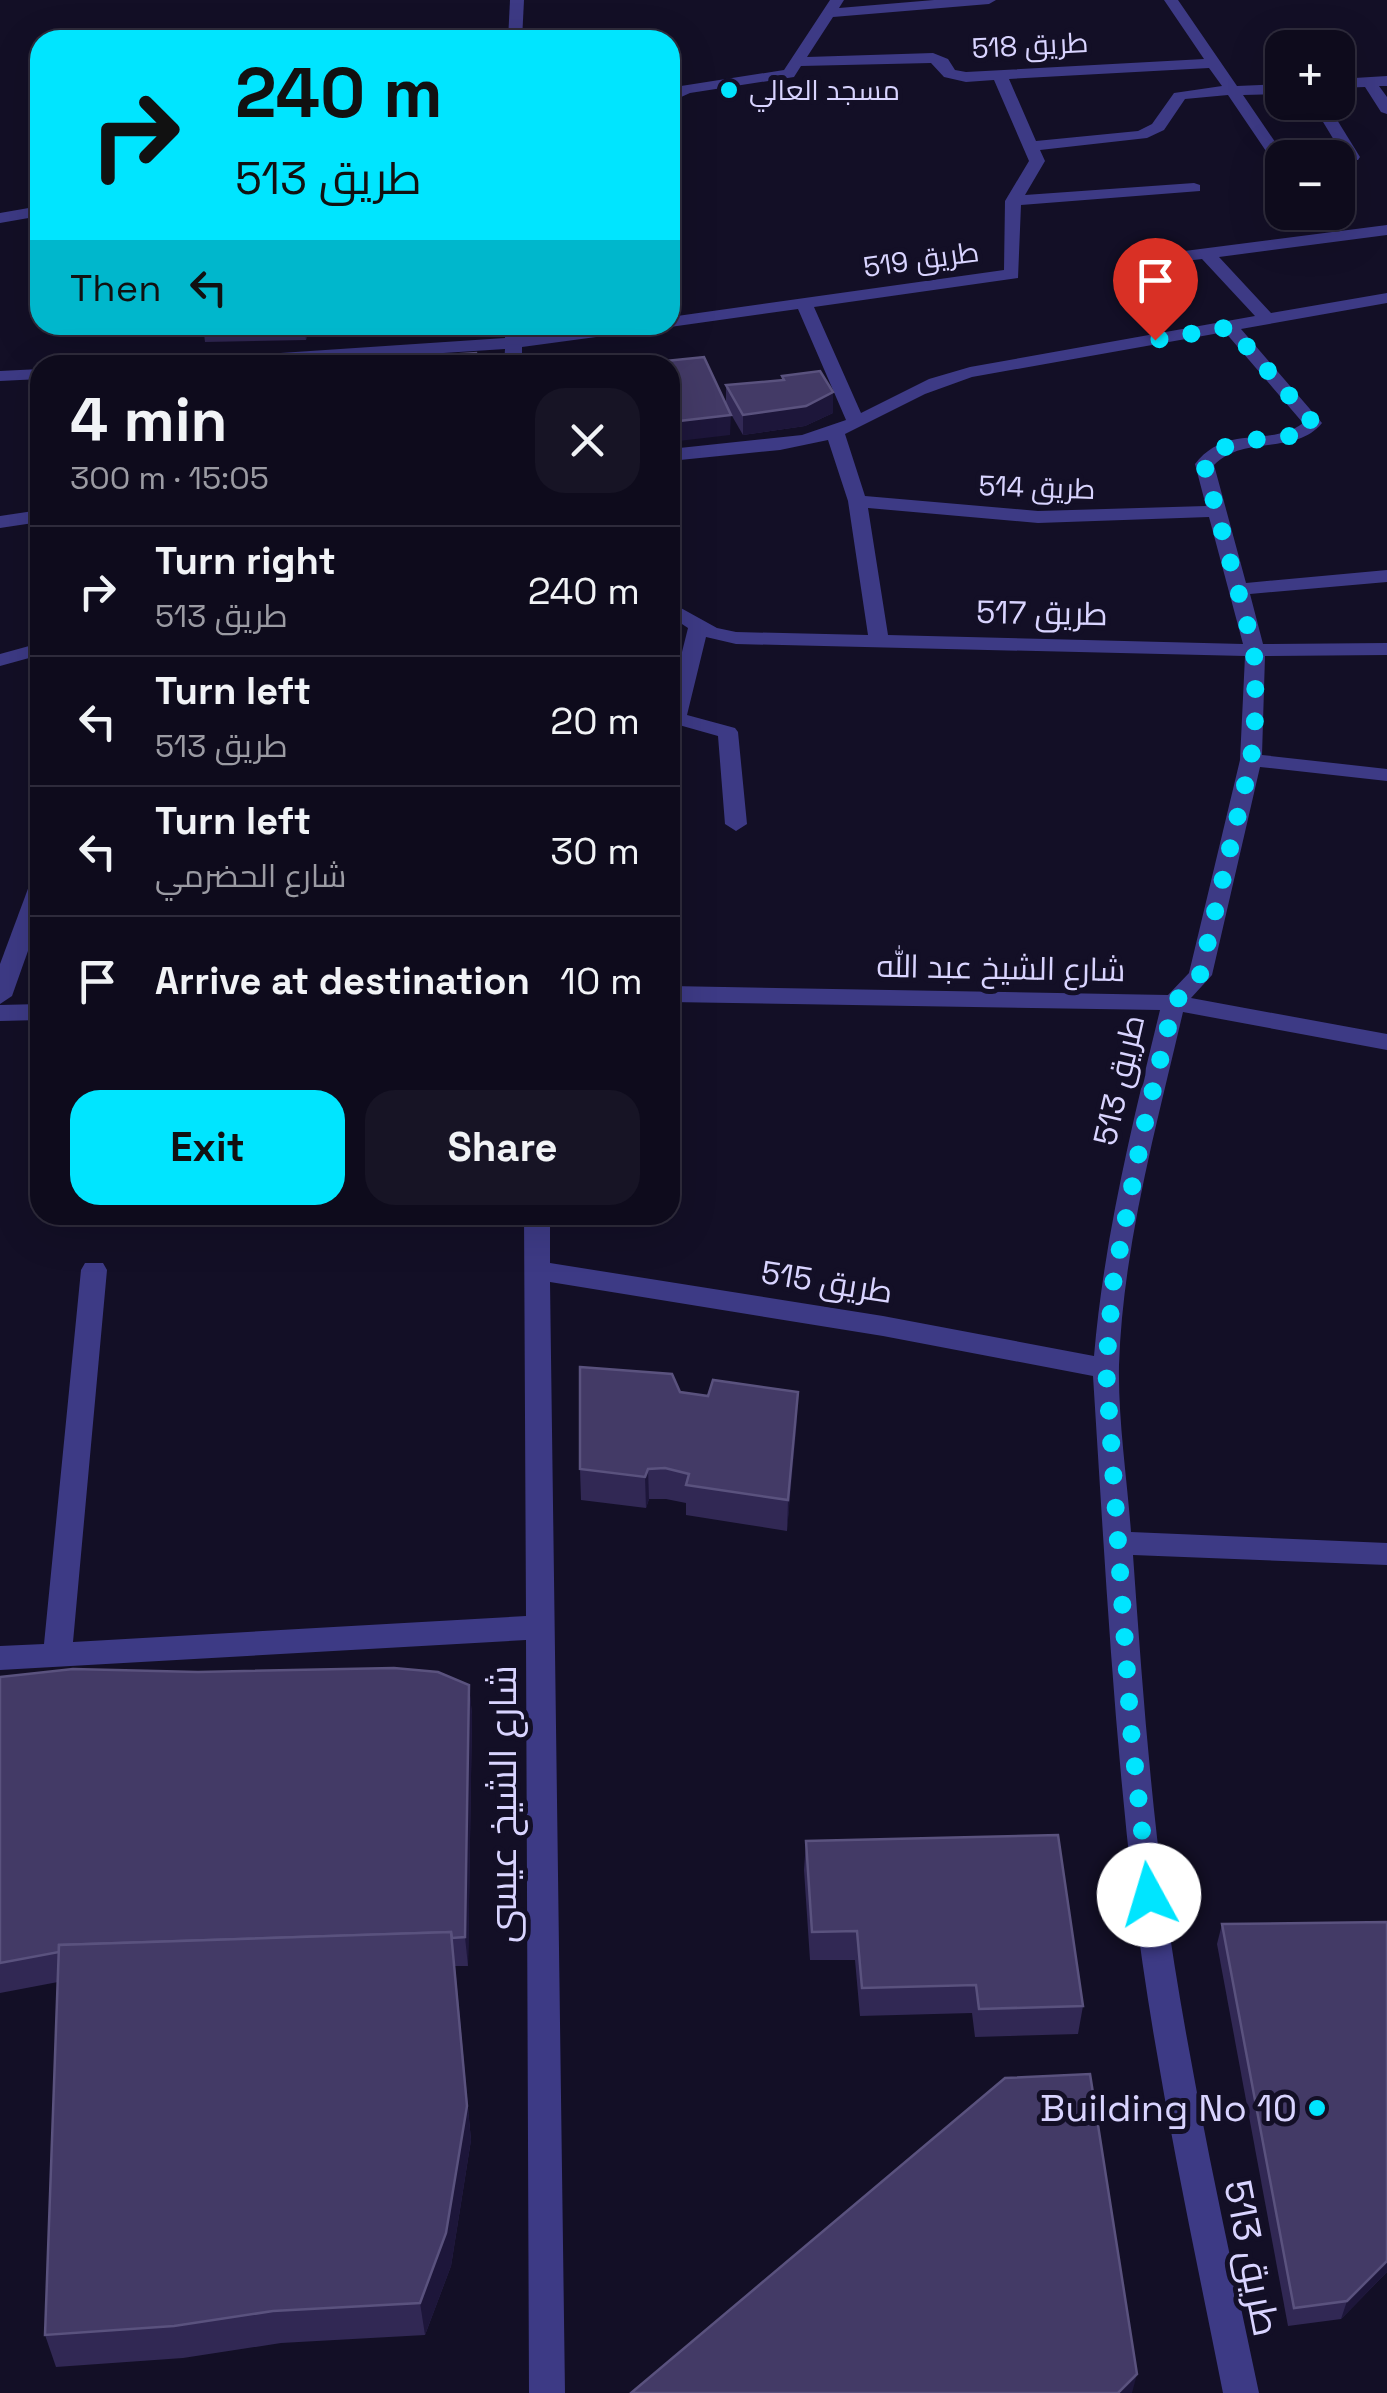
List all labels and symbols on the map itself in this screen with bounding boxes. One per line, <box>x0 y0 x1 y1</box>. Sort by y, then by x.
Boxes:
street label: طريق 518 <box>971 24 1089 66</box>
place label: مسجد العالي <box>749 72 900 112</box>
marker: مسجد العالي <box>718 79 740 101</box>
street label: طريق 519 <box>861 233 981 285</box>
pin <box>1113 238 1198 341</box>
street label: طريق 514 <box>978 467 1096 507</box>
street label: طريق 517 <box>976 592 1108 634</box>
street label: شارع الشيخ عبد الله <box>876 945 1126 992</box>
street label: طريق 513 <box>1085 1011 1153 1149</box>
street label: طريق 515 <box>758 1252 896 1312</box>
street label: شارع الشيخ عيسى <box>479 1665 528 1943</box>
position arrow <box>1097 1843 1201 1947</box>
place label: Building No 10 <box>1040 2084 1297 2132</box>
marker: Building No 10 <box>1306 2097 1328 2119</box>
street label: طريق 513 <box>1213 2176 1291 2340</box>

